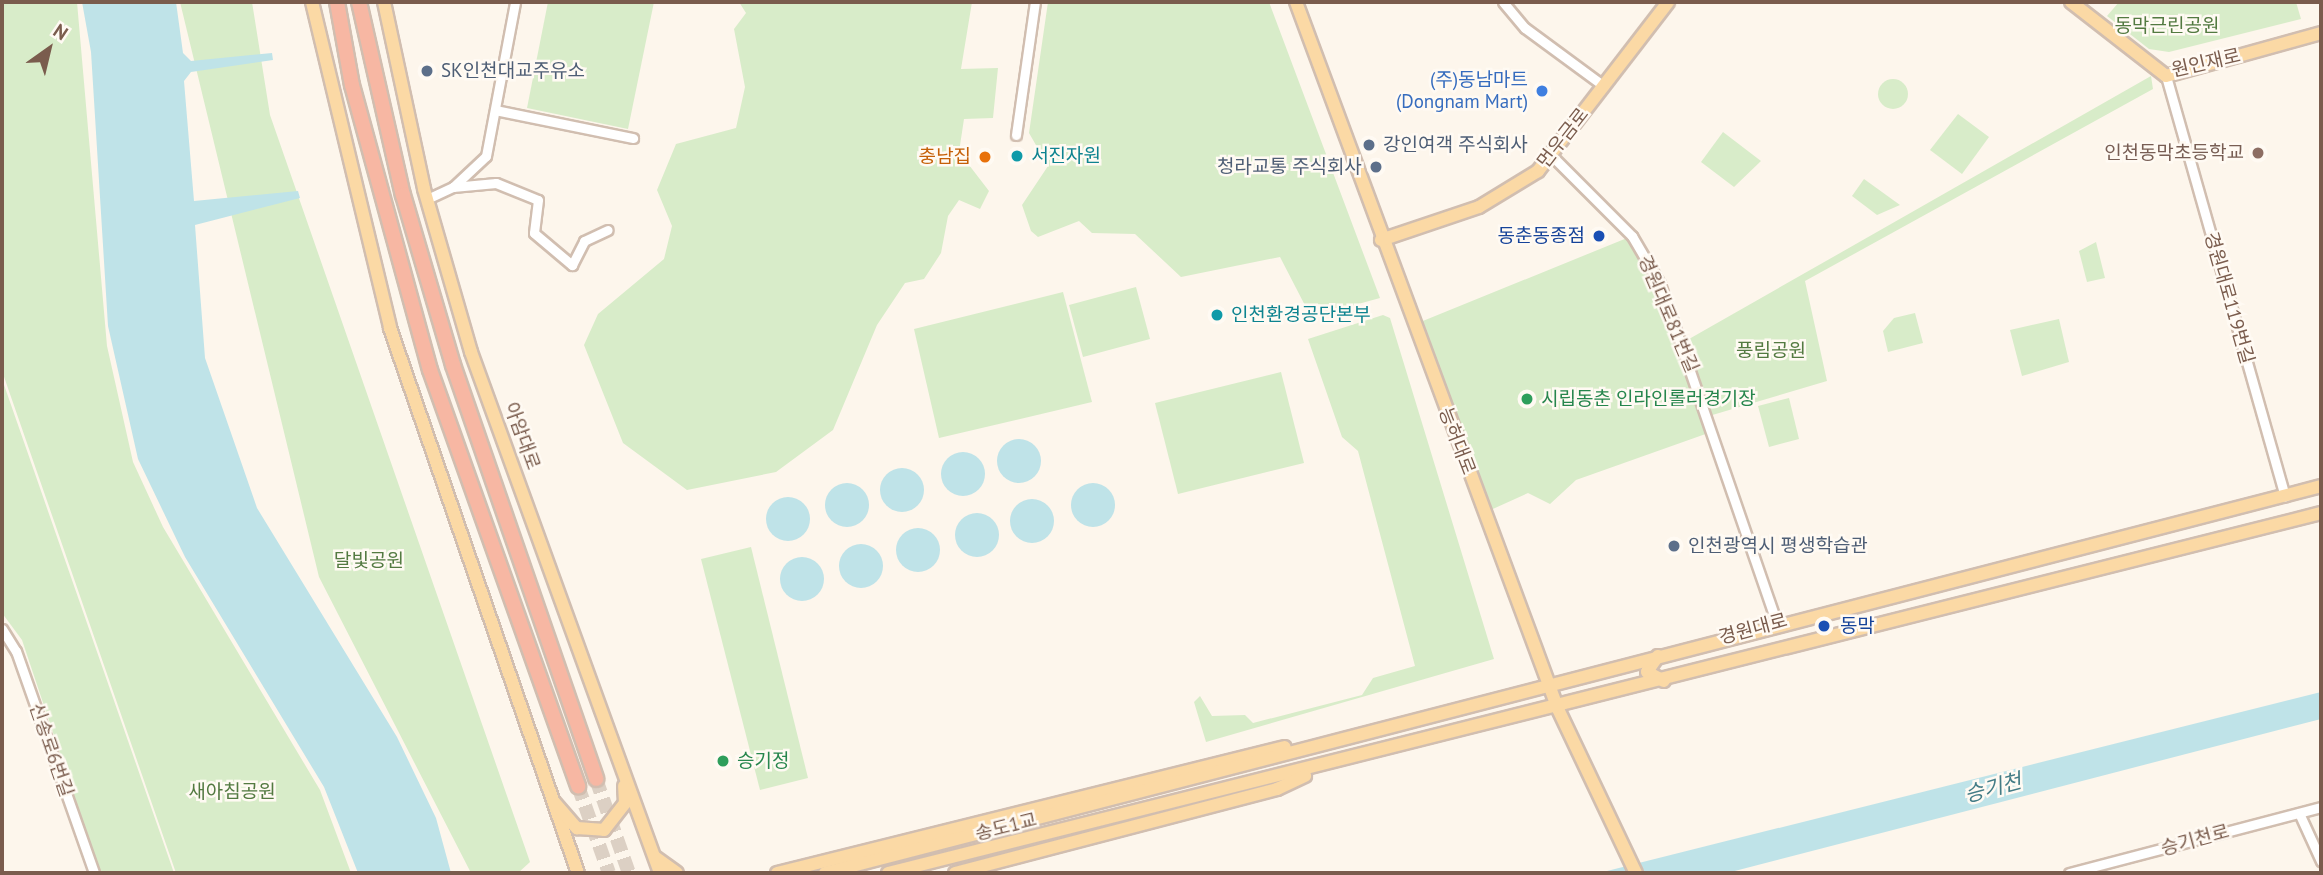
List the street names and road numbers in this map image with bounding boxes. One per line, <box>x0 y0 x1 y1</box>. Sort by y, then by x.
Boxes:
street label: 원인재로 <box>2169 44 2243 82</box>
street label: 먼우금로 <box>1532 103 1594 173</box>
street label: 경원대로119번길 <box>2199 230 2259 366</box>
street label: 경원대로81번길 <box>1633 252 1703 376</box>
street label: 아암대로 <box>499 399 545 473</box>
street label: 능허대로 <box>1434 404 1480 478</box>
street label: 경원대로 <box>1716 609 1790 649</box>
street label: 신송로6번길 <box>24 700 78 800</box>
street label: 송도1교 <box>973 808 1039 846</box>
street label: 승기천로 <box>2158 820 2232 860</box>

